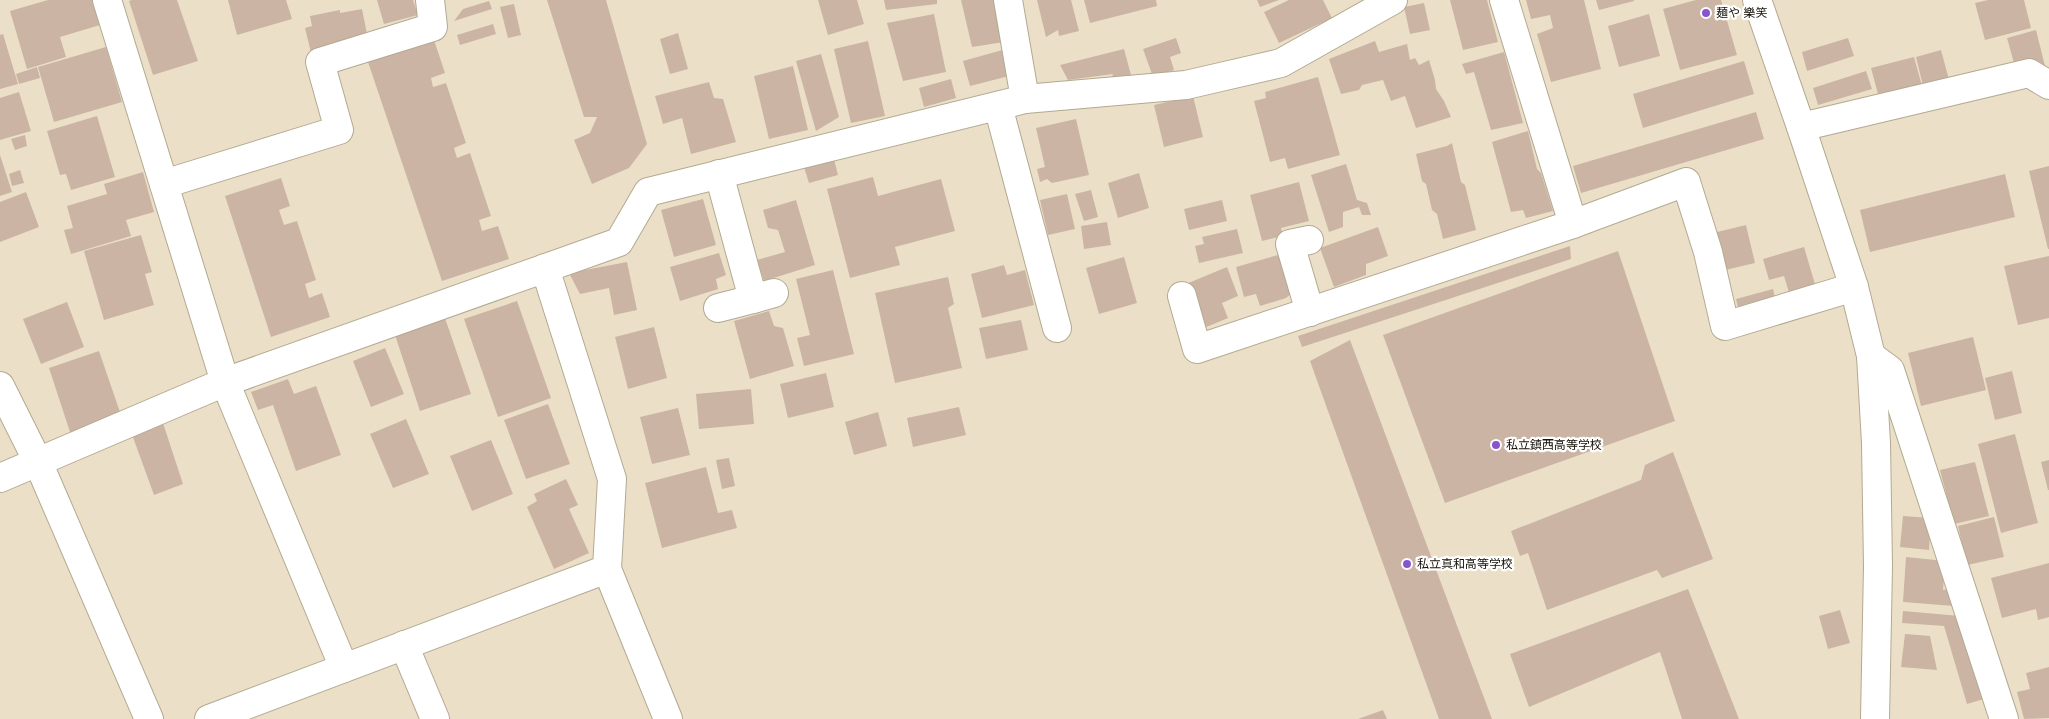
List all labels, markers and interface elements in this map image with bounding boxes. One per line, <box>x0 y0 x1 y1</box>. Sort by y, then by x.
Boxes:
place label: 麺や 樂笑 <box>1716 5 1767 21</box>
marker: 麺や 樂笑 <box>1700 7 1712 19</box>
place label: 私立鎮西高等学校 <box>1506 437 1602 453</box>
marker: 私立鎮西高等学校 <box>1490 439 1502 451</box>
place label: 私立真和高等学校 <box>1417 556 1513 572</box>
marker: 私立真和高等学校 <box>1401 558 1413 570</box>

